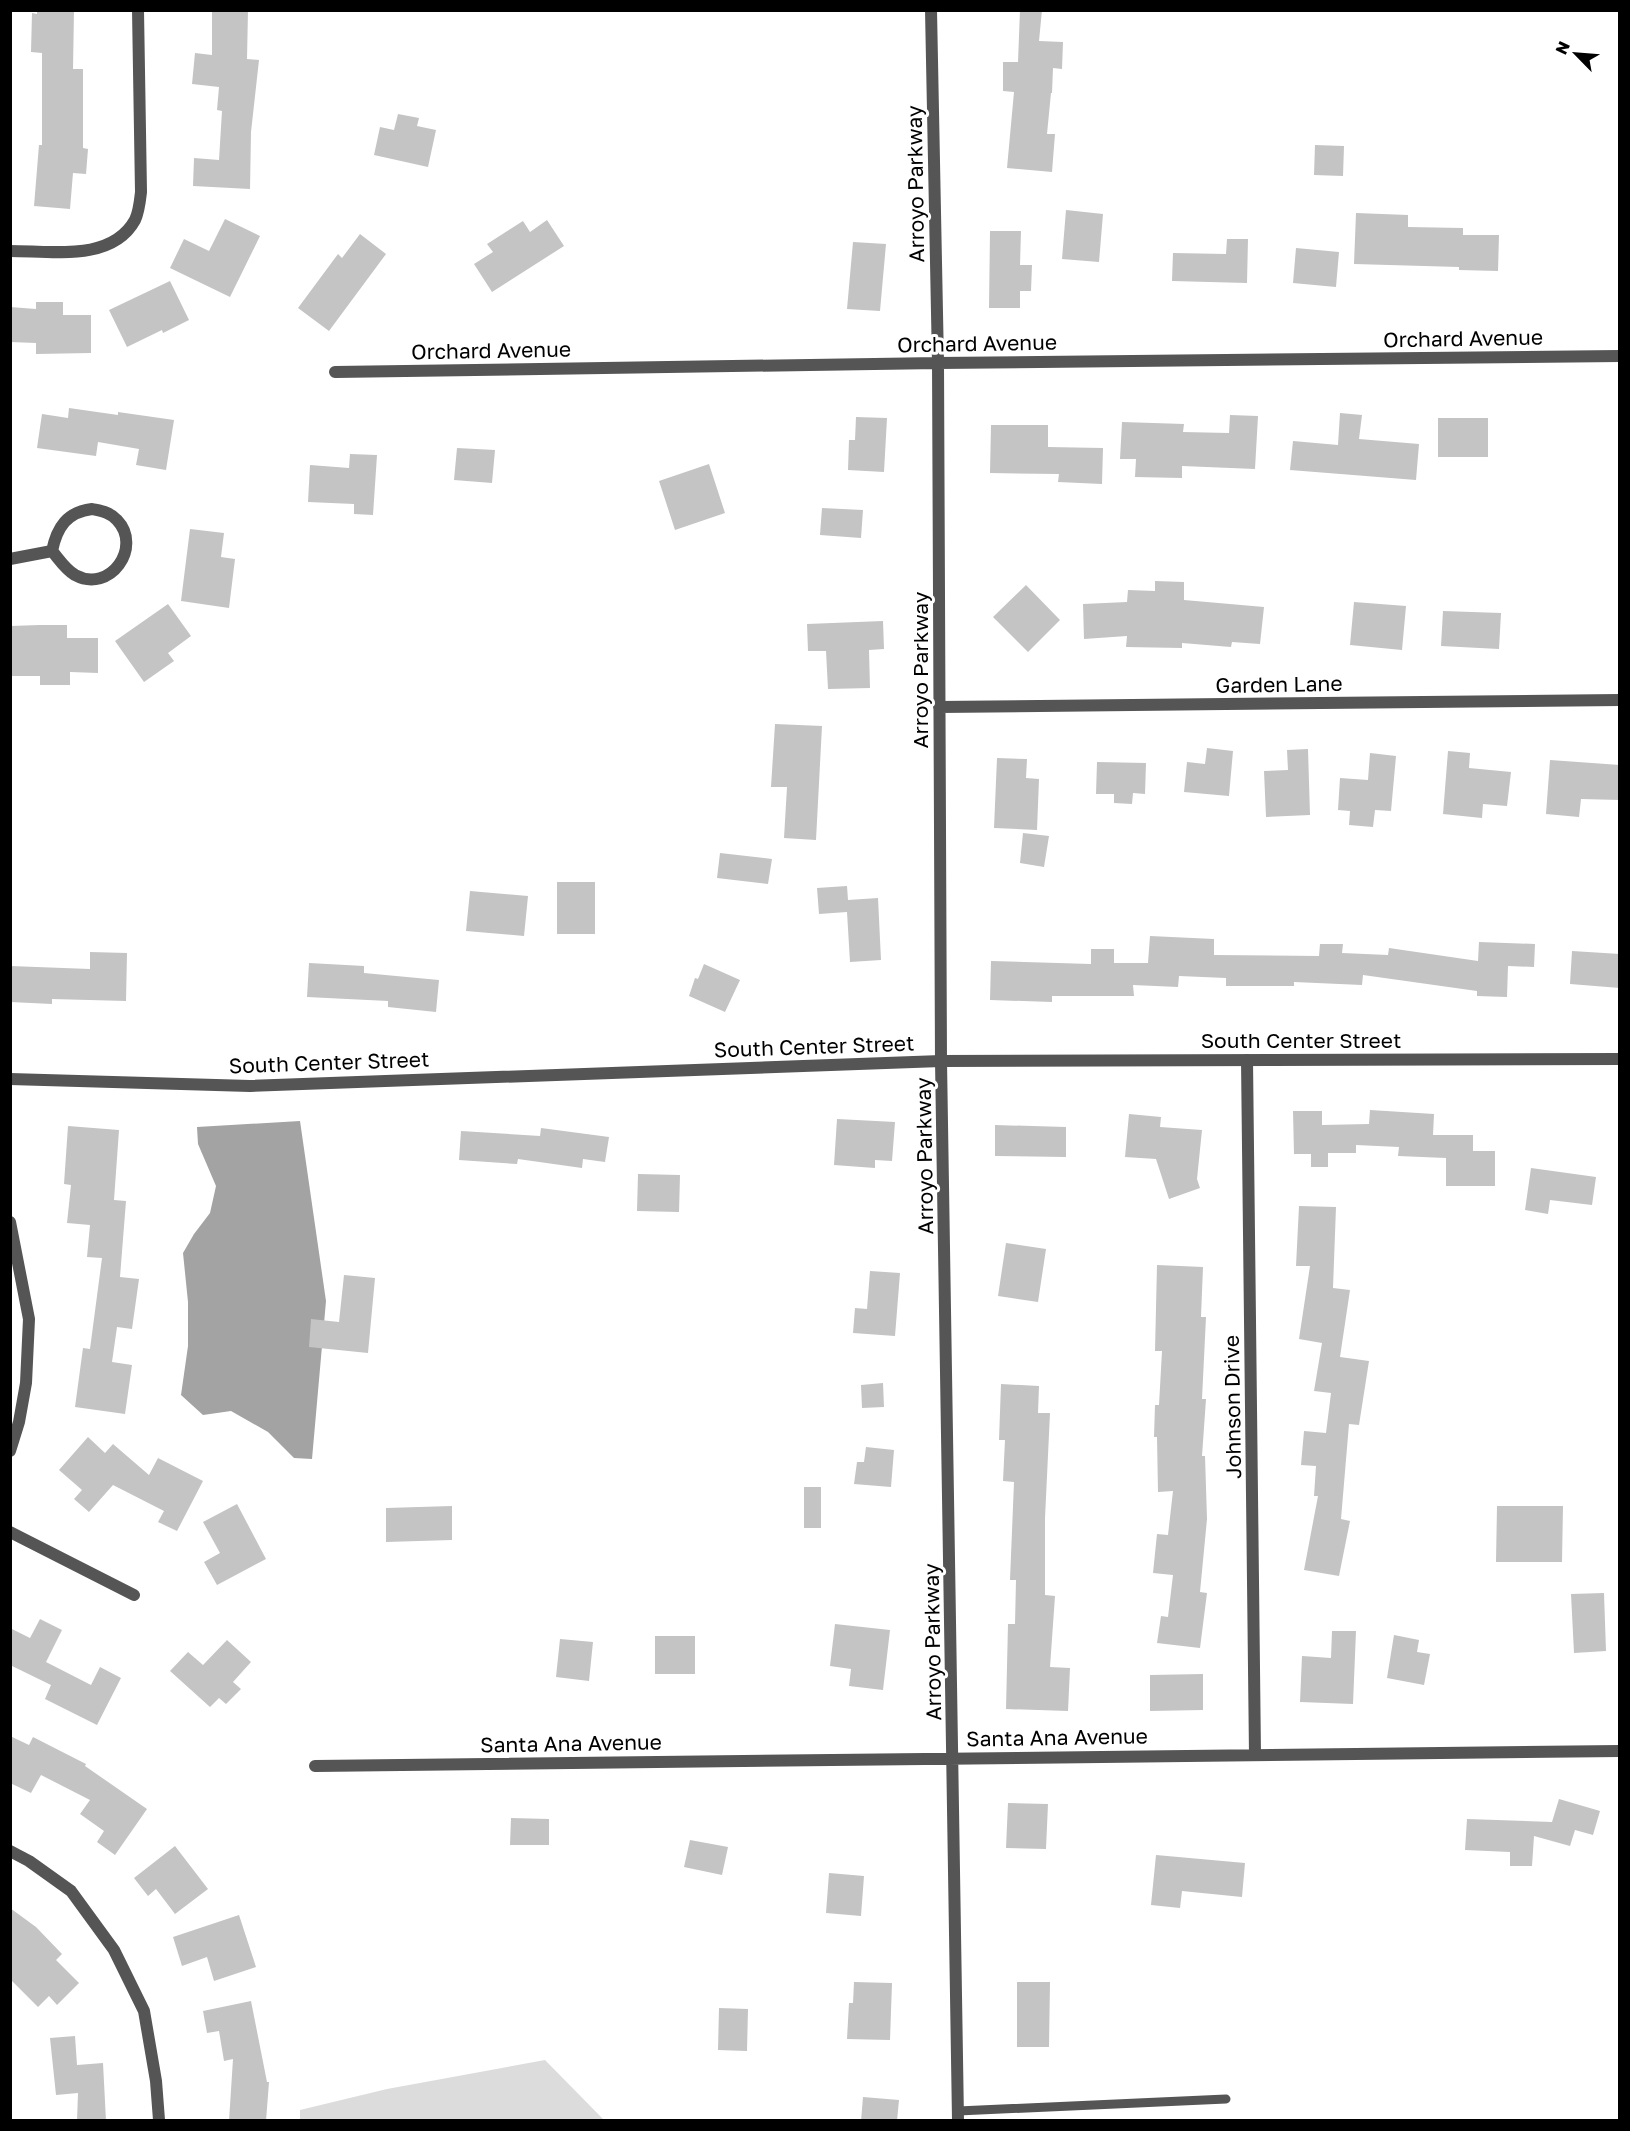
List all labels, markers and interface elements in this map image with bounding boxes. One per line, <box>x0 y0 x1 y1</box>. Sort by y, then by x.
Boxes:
north arrow <box>1546 24 1606 84</box>
text: N <box>1551 38 1574 57</box>
street label: Arroyo Parkway <box>901 105 929 263</box>
street label: Orchard Avenue <box>1383 324 1543 352</box>
street label: Orchard Avenue <box>897 329 1057 357</box>
street label: Orchard Avenue <box>411 336 571 364</box>
street label: Arroyo Parkway <box>907 591 933 749</box>
street label: Garden Lane <box>1215 670 1343 698</box>
street label: South Center Street <box>1201 1027 1401 1053</box>
street label: South Center Street <box>713 1030 915 1062</box>
street label: South Center Street <box>228 1046 430 1078</box>
street label: Arroyo Parkway <box>910 1077 938 1235</box>
street label: Johnson Drive <box>1218 1335 1246 1479</box>
street label: Arroyo Parkway <box>918 1563 946 1721</box>
street label: Santa Ana Avenue <box>966 1722 1148 1752</box>
street label: Santa Ana Avenue <box>480 1728 662 1758</box>

